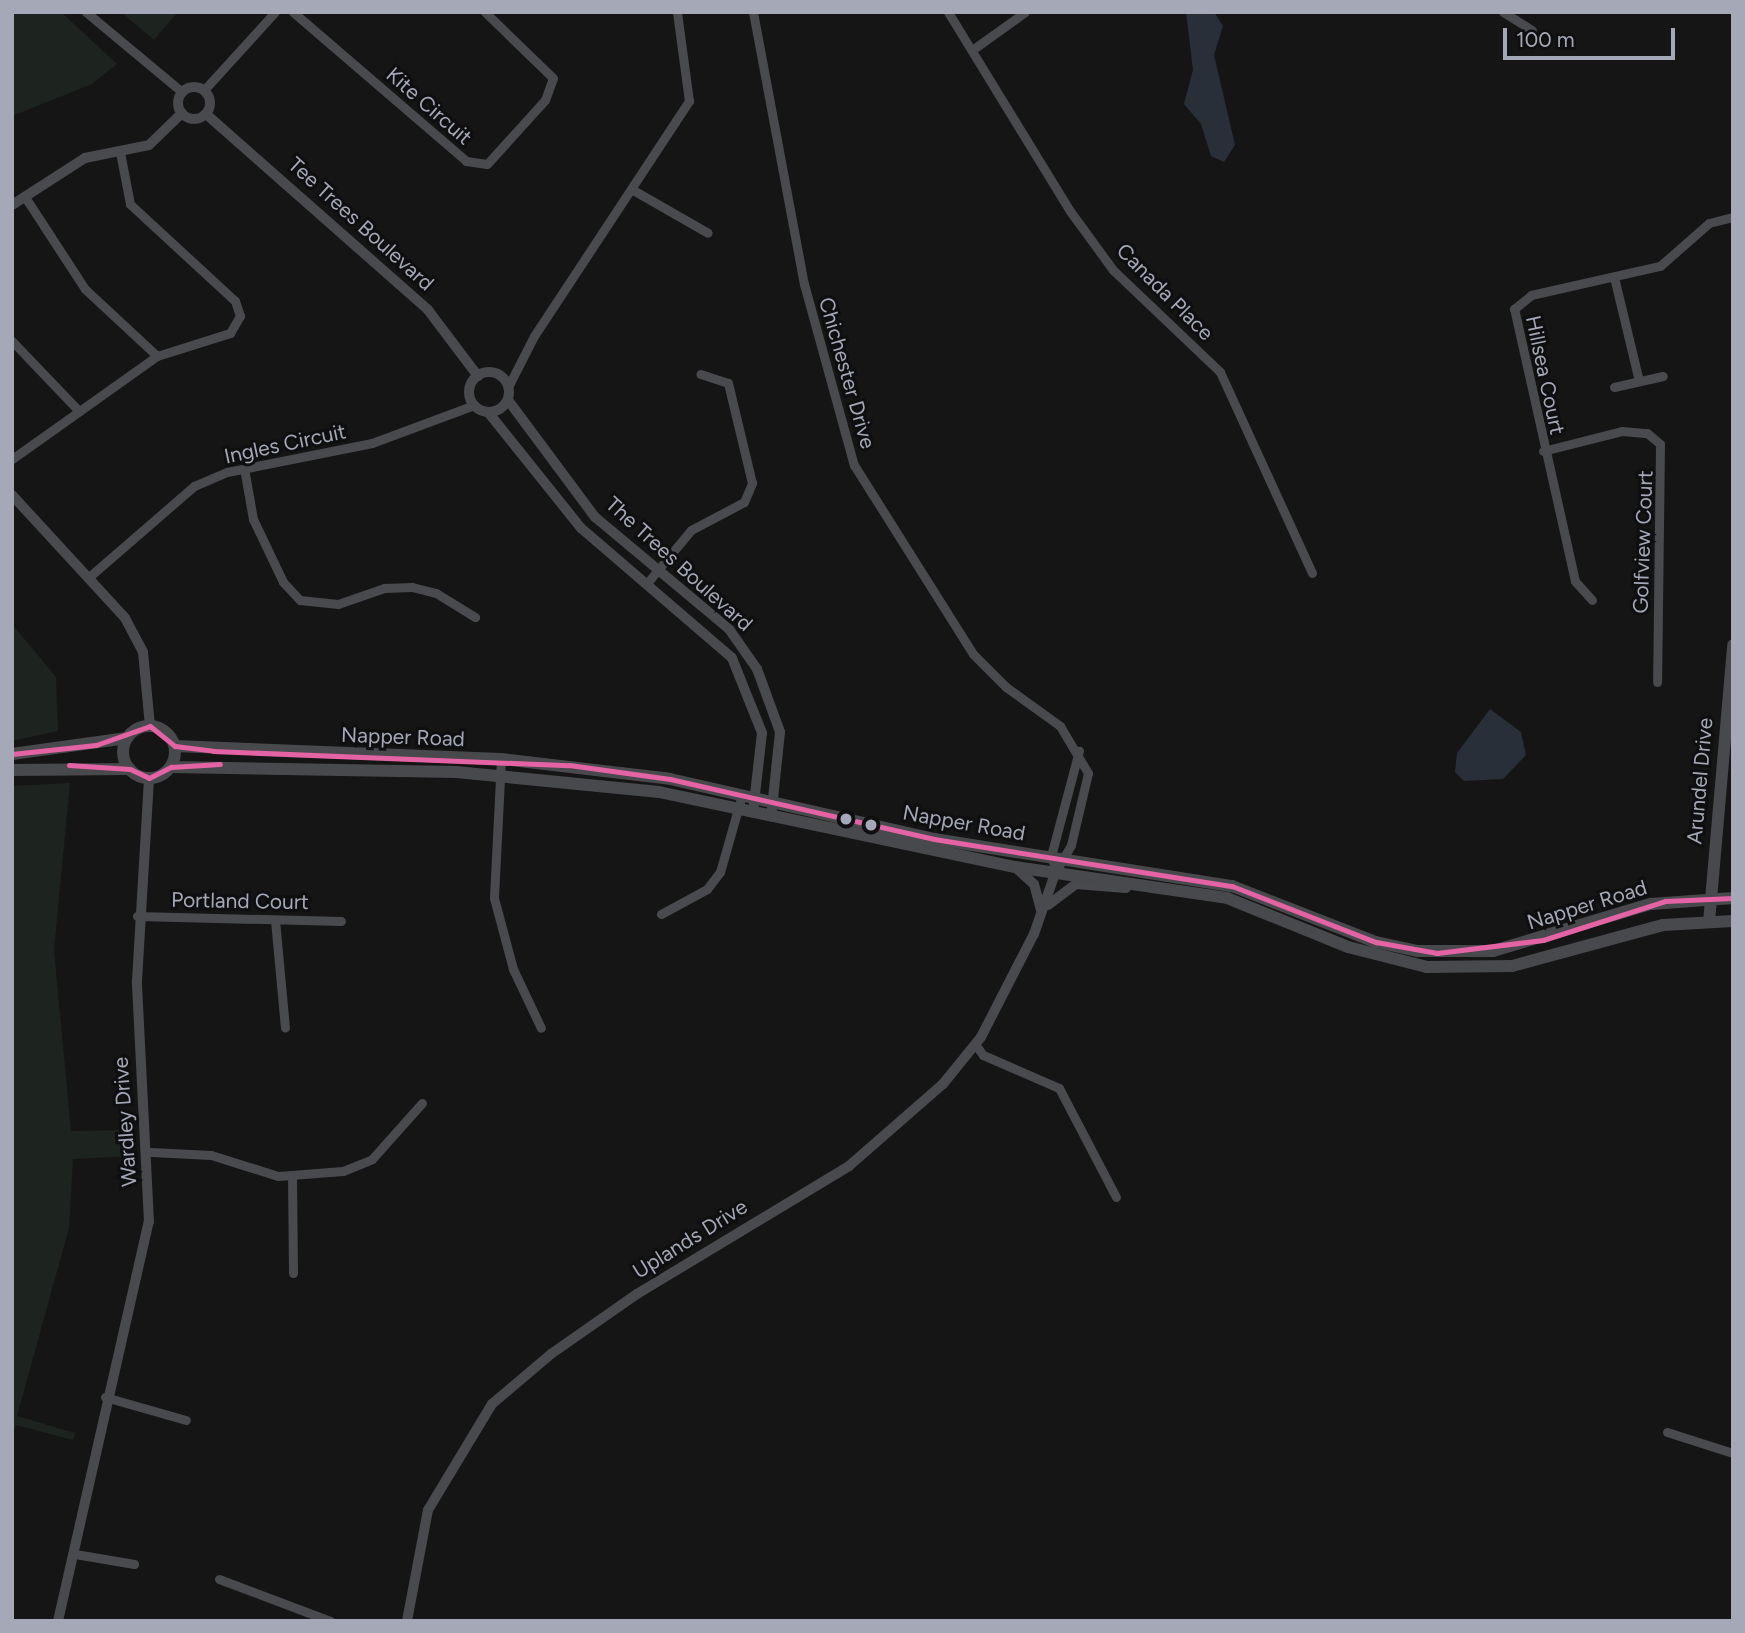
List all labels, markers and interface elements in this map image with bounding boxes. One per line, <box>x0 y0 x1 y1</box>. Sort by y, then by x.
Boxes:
scale bar <box>1507 14 1678 58</box>
text: 100 m <box>1516 27 1575 52</box>
street label: Kite Circuit <box>381 62 477 150</box>
street label: Tee Trees Boulevard <box>283 152 439 296</box>
street label: Canada Place <box>1111 238 1219 346</box>
street label: Chichester Drive <box>813 294 881 452</box>
street label: Hillsea Court <box>1520 313 1570 437</box>
street label: Ingles Circuit <box>222 419 348 469</box>
street label: Golfview Court <box>1628 470 1658 614</box>
street label: The Trees Boulevard <box>600 491 758 637</box>
street label: Arundel Drive <box>1682 717 1718 845</box>
street label: Napper Road <box>341 722 465 752</box>
street label: Napper Road <box>901 800 1027 846</box>
unlabelled marker <box>839 812 853 826</box>
unlabelled marker <box>864 818 878 832</box>
street label: Napper Road <box>1524 875 1650 935</box>
street label: Portland Court <box>171 887 309 915</box>
street label: Wardley Drive <box>108 1056 142 1188</box>
street label: Uplands Drive <box>628 1194 752 1284</box>

